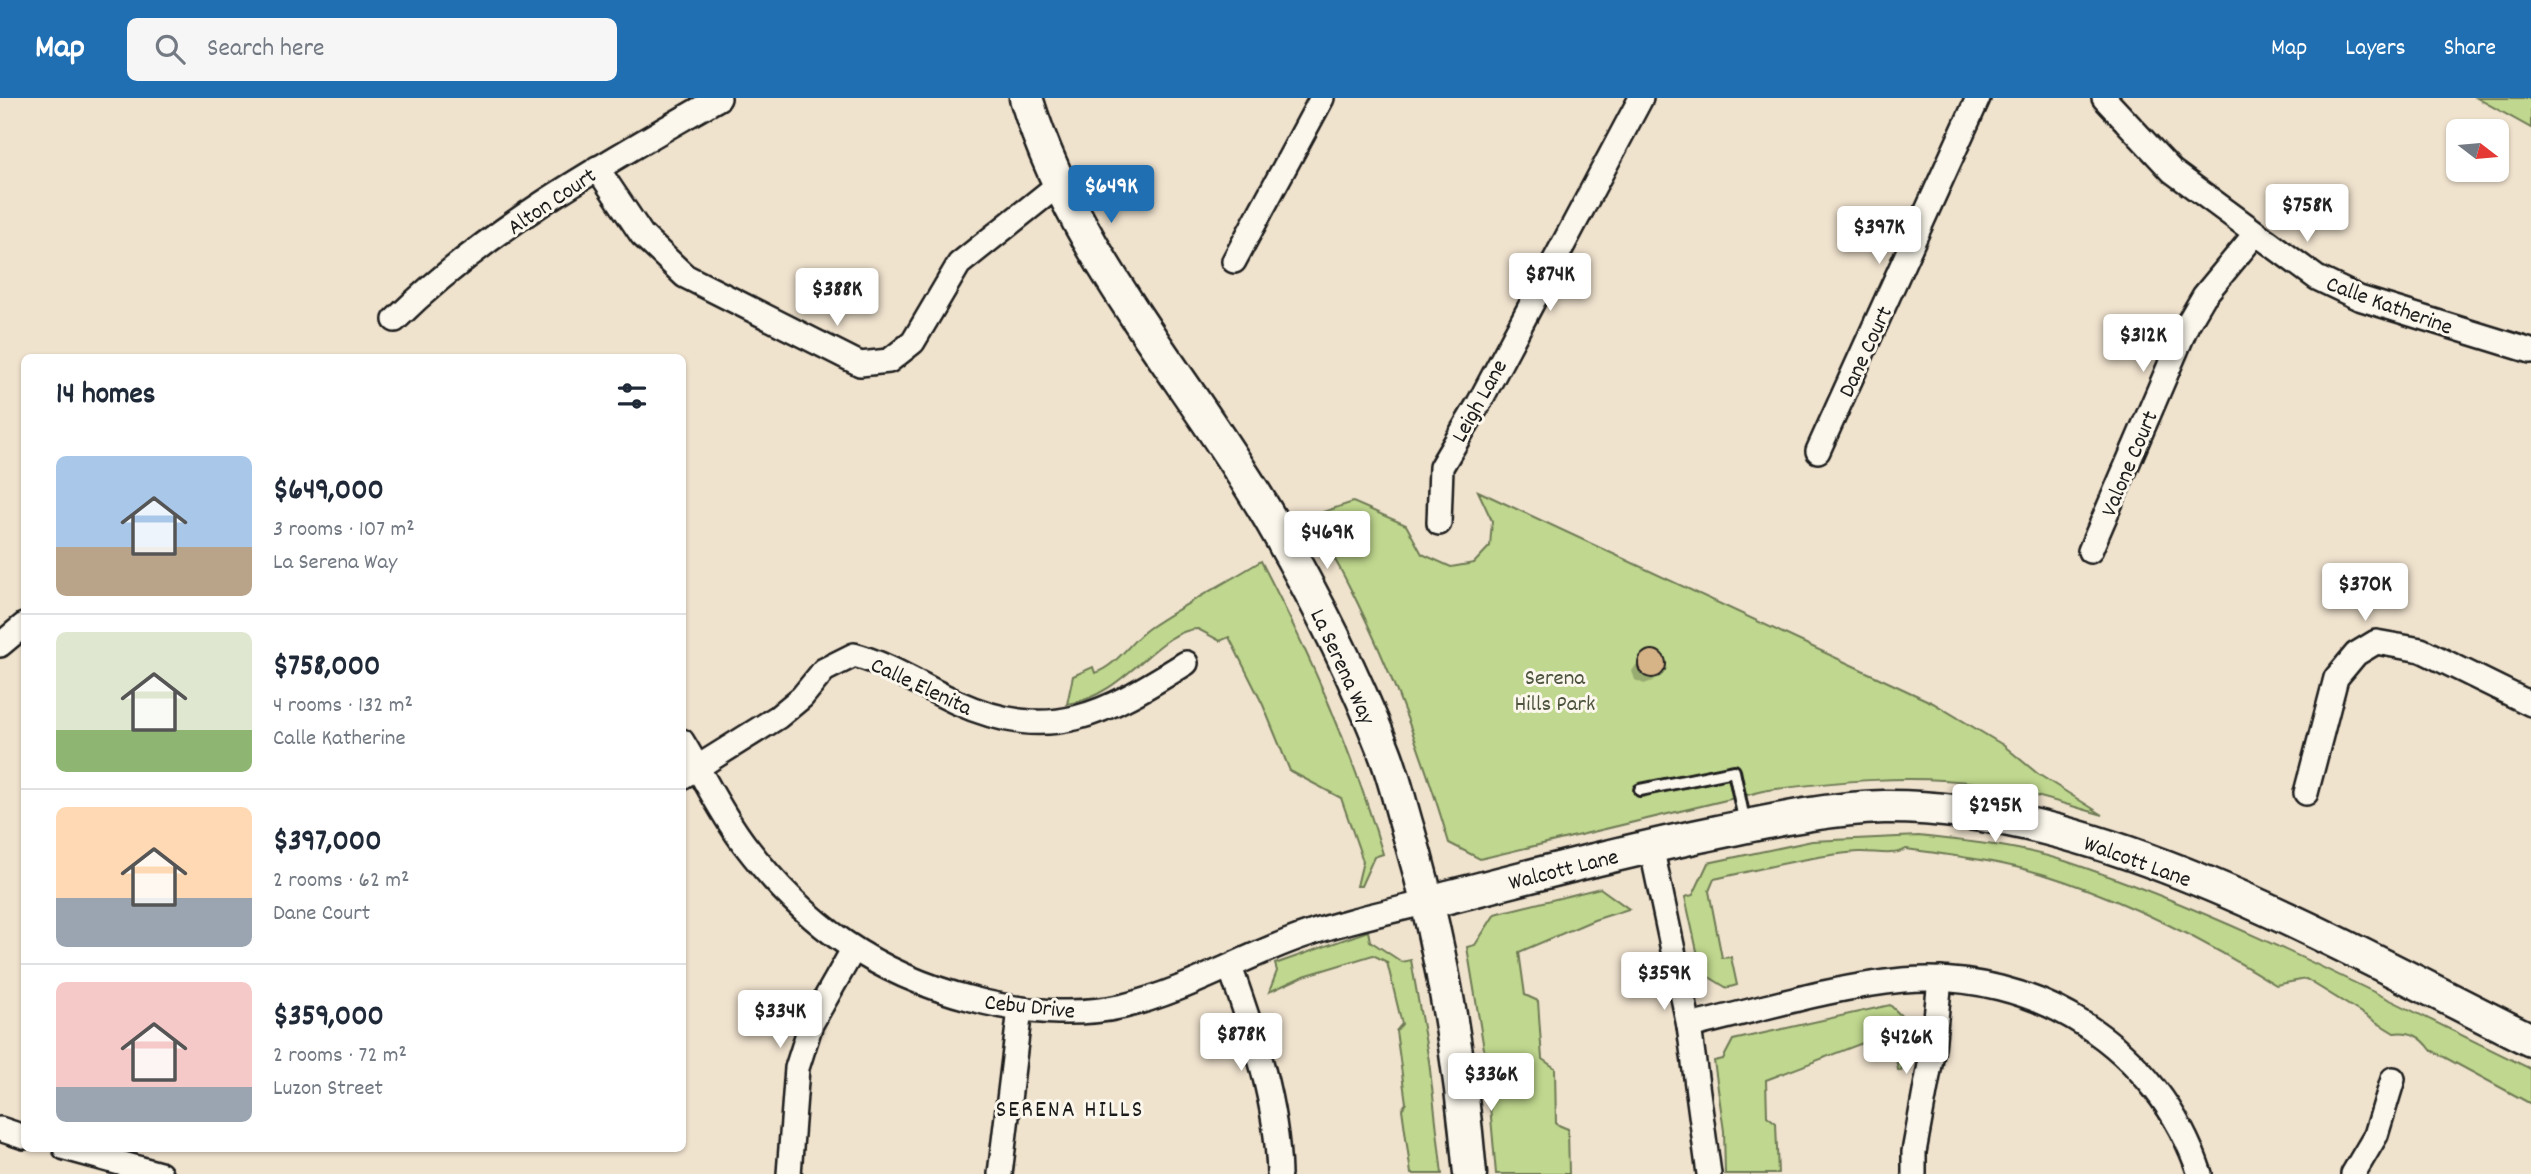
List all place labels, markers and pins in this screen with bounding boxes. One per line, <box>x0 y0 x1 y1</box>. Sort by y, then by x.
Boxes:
pin: $649K <box>1062 166 1160 225</box>
pin: $758K <box>2258 184 2356 244</box>
pin: $397K <box>1830 206 1928 266</box>
pin: $874K <box>1501 254 1599 313</box>
pin: $388K <box>788 268 886 328</box>
pin: $312K <box>2094 314 2192 374</box>
pin: $469K <box>1278 512 1376 571</box>
pin: $370K <box>2316 564 2414 623</box>
pin: $295K <box>1946 784 2044 844</box>
pin: $359K <box>1615 953 1713 1012</box>
pin: $334K <box>731 990 829 1050</box>
pin: $878K <box>1192 1014 1290 1073</box>
pin: $426K <box>1857 1016 1955 1076</box>
pin: $336K <box>1442 1054 1540 1113</box>

